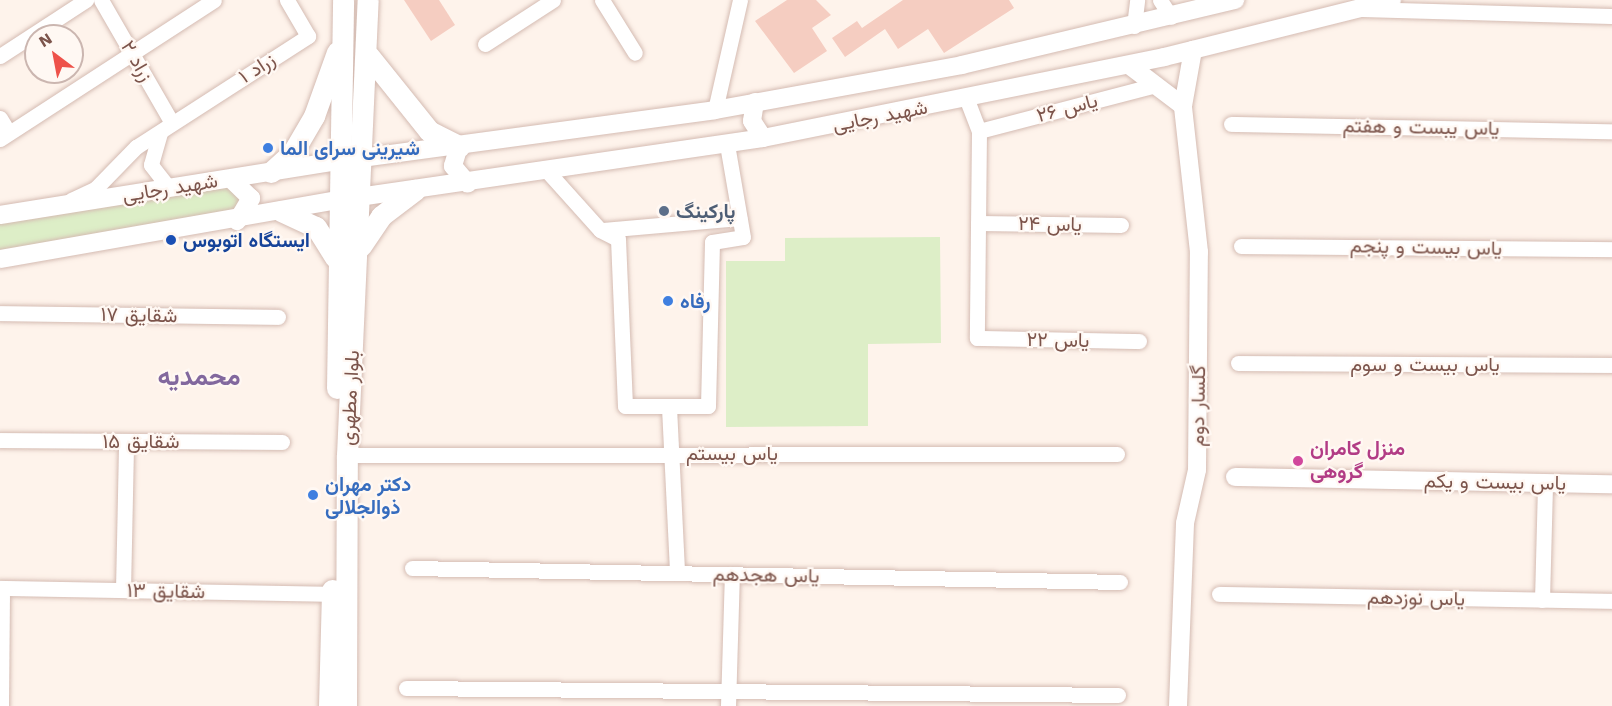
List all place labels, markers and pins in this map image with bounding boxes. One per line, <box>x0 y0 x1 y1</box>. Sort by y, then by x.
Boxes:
place label: شیرینی سرای الما <box>280 136 420 160</box>
marker: شیرینی سرای الما <box>261 141 275 155</box>
place label: پارکینگ <box>676 199 735 223</box>
marker: پارکینگ <box>657 204 671 218</box>
place label: ایستگاه اتوبوس <box>183 228 310 252</box>
marker: ایستگاه اتوبوس <box>164 233 178 247</box>
place label: رفاه <box>680 289 710 313</box>
marker: رفاه <box>661 294 675 308</box>
place label: منزل کامران گروهی <box>1310 437 1405 484</box>
marker: منزل کامران گروهی <box>1291 454 1305 468</box>
place label: دکتر مهران ذوالجلالی <box>325 472 411 519</box>
marker: دکتر مهران ذوالجلالی <box>306 488 320 502</box>

